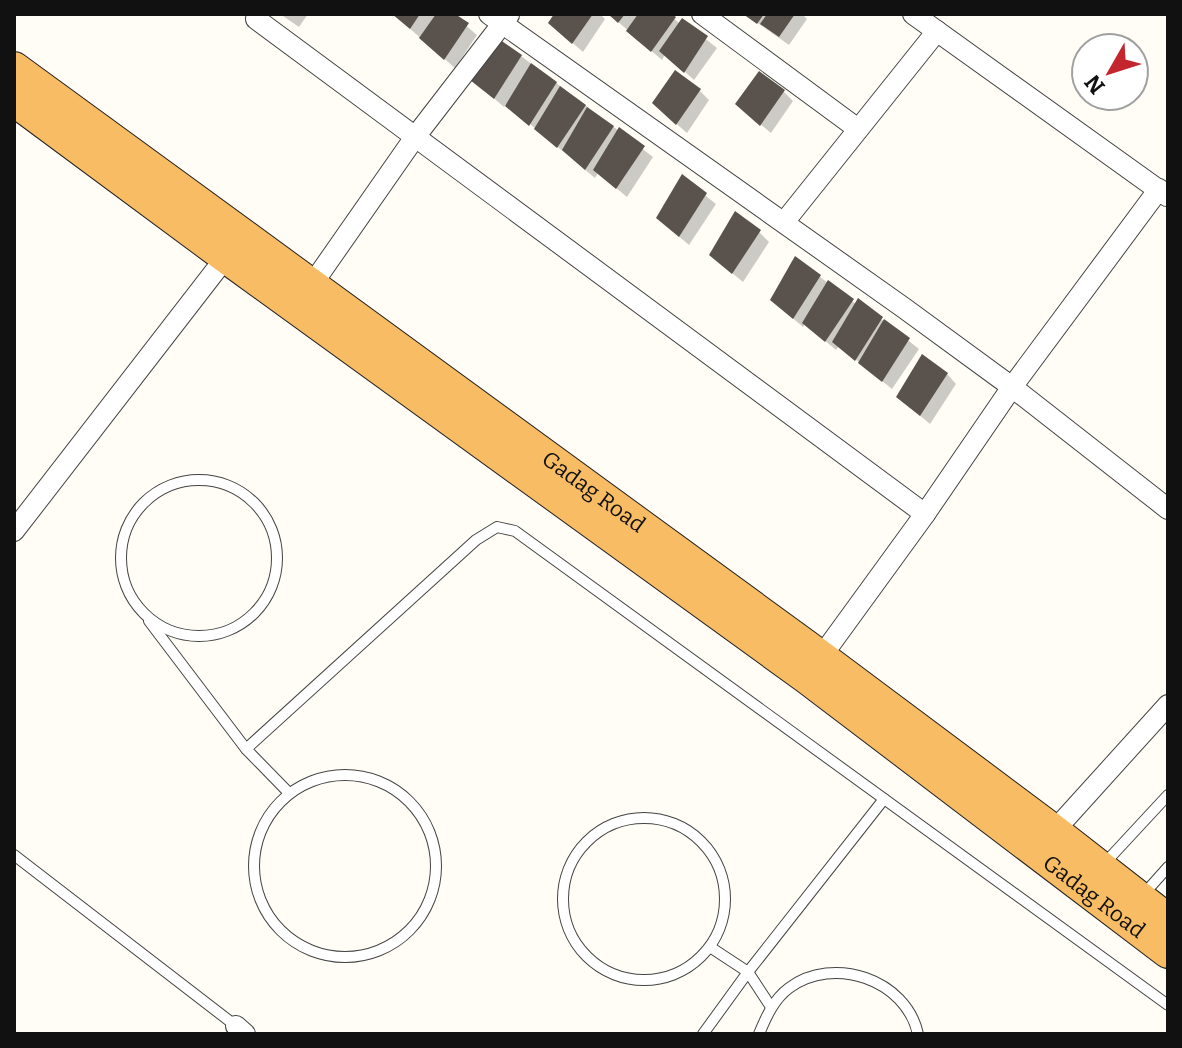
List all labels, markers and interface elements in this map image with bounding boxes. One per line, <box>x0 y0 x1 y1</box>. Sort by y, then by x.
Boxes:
north arrow <box>1070 32 1150 112</box>
text: N <box>1079 69 1111 99</box>
street label: Gadag Road <box>537 445 651 538</box>
street label: Gadag Road <box>1038 849 1150 944</box>

